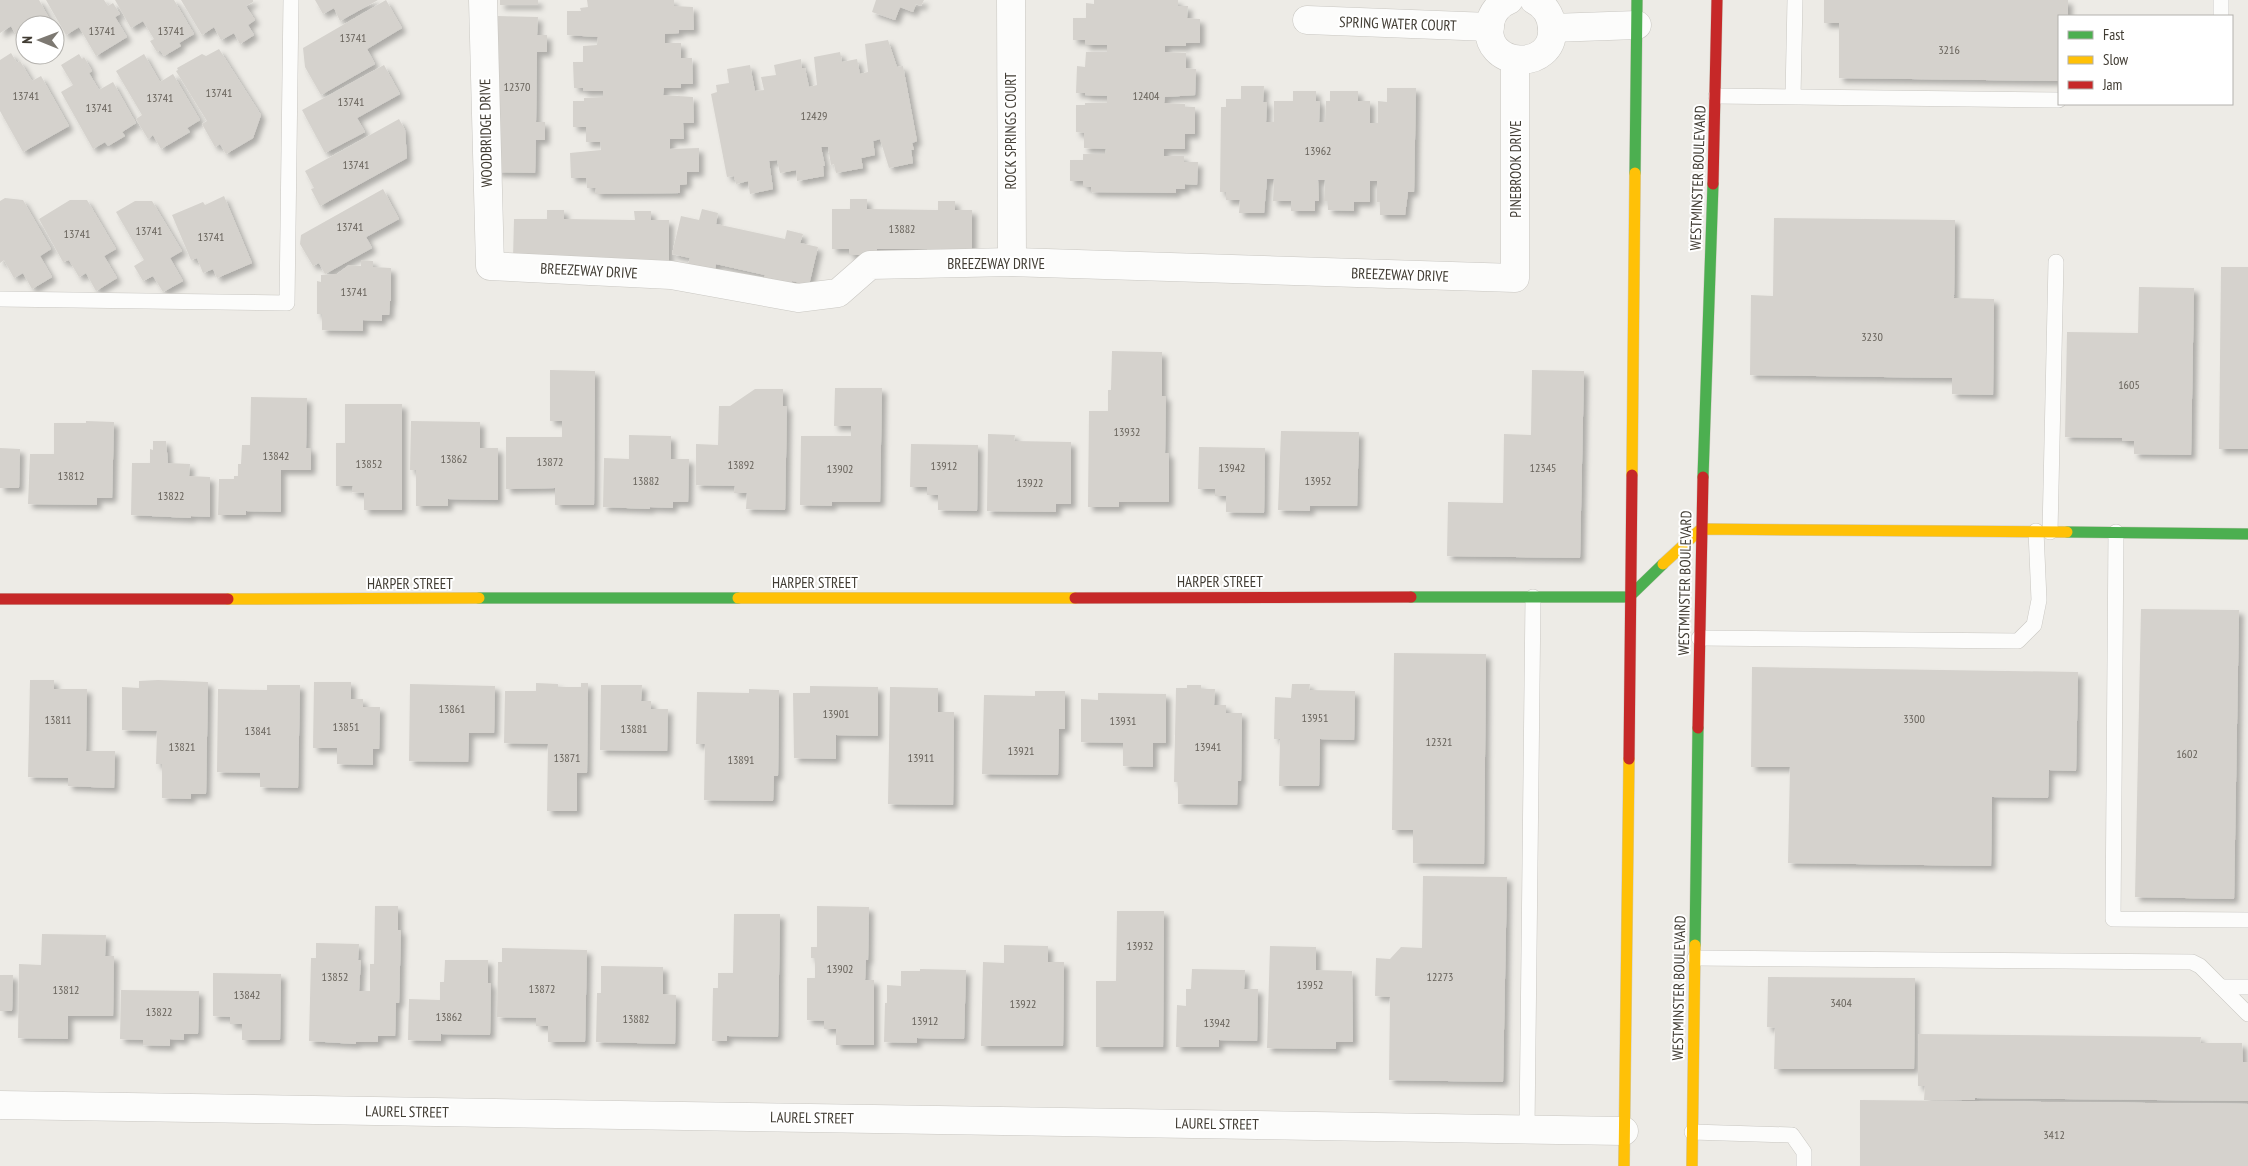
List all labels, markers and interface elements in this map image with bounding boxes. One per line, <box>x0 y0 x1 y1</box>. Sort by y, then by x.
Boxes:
street label: SPRING WATER COURT <box>1339 12 1457 35</box>
north arrow <box>15 15 65 65</box>
legend <box>2058 15 2233 105</box>
house number: 13741 <box>88 23 116 38</box>
house number: 13741 <box>157 23 185 38</box>
text: Fast <box>2103 25 2124 44</box>
house number: 13741 <box>339 30 367 45</box>
text: N <box>18 36 36 44</box>
house number: 3216 <box>1938 42 1960 57</box>
text: Slow <box>2103 50 2128 69</box>
street label: ROCK SPRINGS COURT <box>1001 72 1020 189</box>
text: Jam <box>2102 75 2122 94</box>
street label: WOODBRIDGE DRIVE <box>475 78 496 188</box>
house number: 12370 <box>503 79 531 94</box>
house number: 13741 <box>205 85 233 100</box>
house number: 13741 <box>12 88 40 103</box>
house number: 12404 <box>1132 88 1160 103</box>
house number: 13741 <box>146 90 174 105</box>
house number: 13741 <box>337 94 365 109</box>
house number: 13741 <box>85 100 113 115</box>
street label: WESTMINSTER BOULEVARD <box>1685 105 1710 251</box>
house number: 12429 <box>800 108 828 123</box>
street label: PINEBROOK DRIVE <box>1506 120 1525 218</box>
house number: 13962 <box>1304 143 1332 158</box>
house number: 13741 <box>342 157 370 172</box>
house number: 13741 <box>336 219 364 234</box>
house number: 13882 <box>888 221 916 236</box>
house number: 13741 <box>135 223 163 238</box>
house number: 13741 <box>63 226 91 241</box>
house number: 13741 <box>197 229 225 244</box>
street label: BREEZEWAY DRIVE <box>947 254 1045 273</box>
street label: BREEZEWAY DRIVE <box>540 258 638 283</box>
street label: BREEZEWAY DRIVE <box>1351 263 1449 286</box>
house number: 13741 <box>340 284 368 299</box>
house number: 3230 <box>1861 329 1883 344</box>
house number: 1605 <box>2118 377 2140 392</box>
house number: 13932 <box>1113 424 1141 439</box>
house number: 13842 <box>262 448 290 463</box>
house number: 13862 <box>440 451 468 466</box>
house number: 13872 <box>536 454 564 469</box>
house number: 13852 <box>355 456 383 471</box>
house number: 13892 <box>727 457 755 472</box>
house number: 13912 <box>930 458 958 473</box>
house number: 13942 <box>1218 460 1246 475</box>
house number: 12345 <box>1529 460 1557 475</box>
house number: 13902 <box>826 461 854 476</box>
house number: 13812 <box>57 468 85 483</box>
house number: 13882 <box>632 473 660 488</box>
house number: 13952 <box>1304 473 1332 488</box>
house number: 13922 <box>1016 475 1044 490</box>
house number: 13822 <box>157 488 185 503</box>
street label: WESTMINSTER BOULEVARD <box>1674 510 1695 656</box>
street label: HARPER STREET <box>1177 572 1263 591</box>
street label: HARPER STREET <box>772 573 858 592</box>
street label: HARPER STREET <box>367 574 453 593</box>
house number: 13861 <box>438 701 466 716</box>
house number: 13901 <box>822 706 850 721</box>
house number: 13951 <box>1301 710 1329 725</box>
house number: 3300 <box>1903 711 1925 726</box>
house number: 13811 <box>44 712 72 727</box>
house number: 13931 <box>1109 713 1137 728</box>
house number: 13851 <box>332 719 360 734</box>
house number: 13881 <box>620 721 648 736</box>
house number: 13841 <box>244 723 272 738</box>
house number: 12321 <box>1425 734 1453 749</box>
house number: 13821 <box>168 739 196 754</box>
house number: 13941 <box>1194 739 1222 754</box>
house number: 13921 <box>1007 743 1035 758</box>
house number: 1602 <box>2176 746 2198 761</box>
house number: 13871 <box>553 750 581 765</box>
house number: 13911 <box>907 750 935 765</box>
house number: 13891 <box>727 752 755 767</box>
street label: WESTMINSTER BOULEVARD <box>1668 915 1689 1061</box>
house number: 13932 <box>1126 938 1154 953</box>
house number: 13902 <box>826 961 854 976</box>
house number: 13852 <box>321 969 349 984</box>
house number: 12273 <box>1426 969 1454 984</box>
house number: 13952 <box>1296 977 1324 992</box>
house number: 13872 <box>528 981 556 996</box>
house number: 13812 <box>52 982 80 997</box>
house number: 13842 <box>233 987 261 1002</box>
house number: 3404 <box>1830 995 1852 1010</box>
house number: 13922 <box>1009 996 1037 1011</box>
house number: 13822 <box>145 1004 173 1019</box>
house number: 13862 <box>435 1009 463 1024</box>
house number: 13882 <box>622 1011 650 1026</box>
house number: 13912 <box>911 1013 939 1028</box>
house number: 13942 <box>1203 1015 1231 1030</box>
street label: LAUREL STREET <box>365 1101 449 1122</box>
street label: LAUREL STREET <box>770 1107 854 1128</box>
street label: LAUREL STREET <box>1175 1113 1259 1134</box>
house number: 3412 <box>2043 1127 2065 1142</box>

